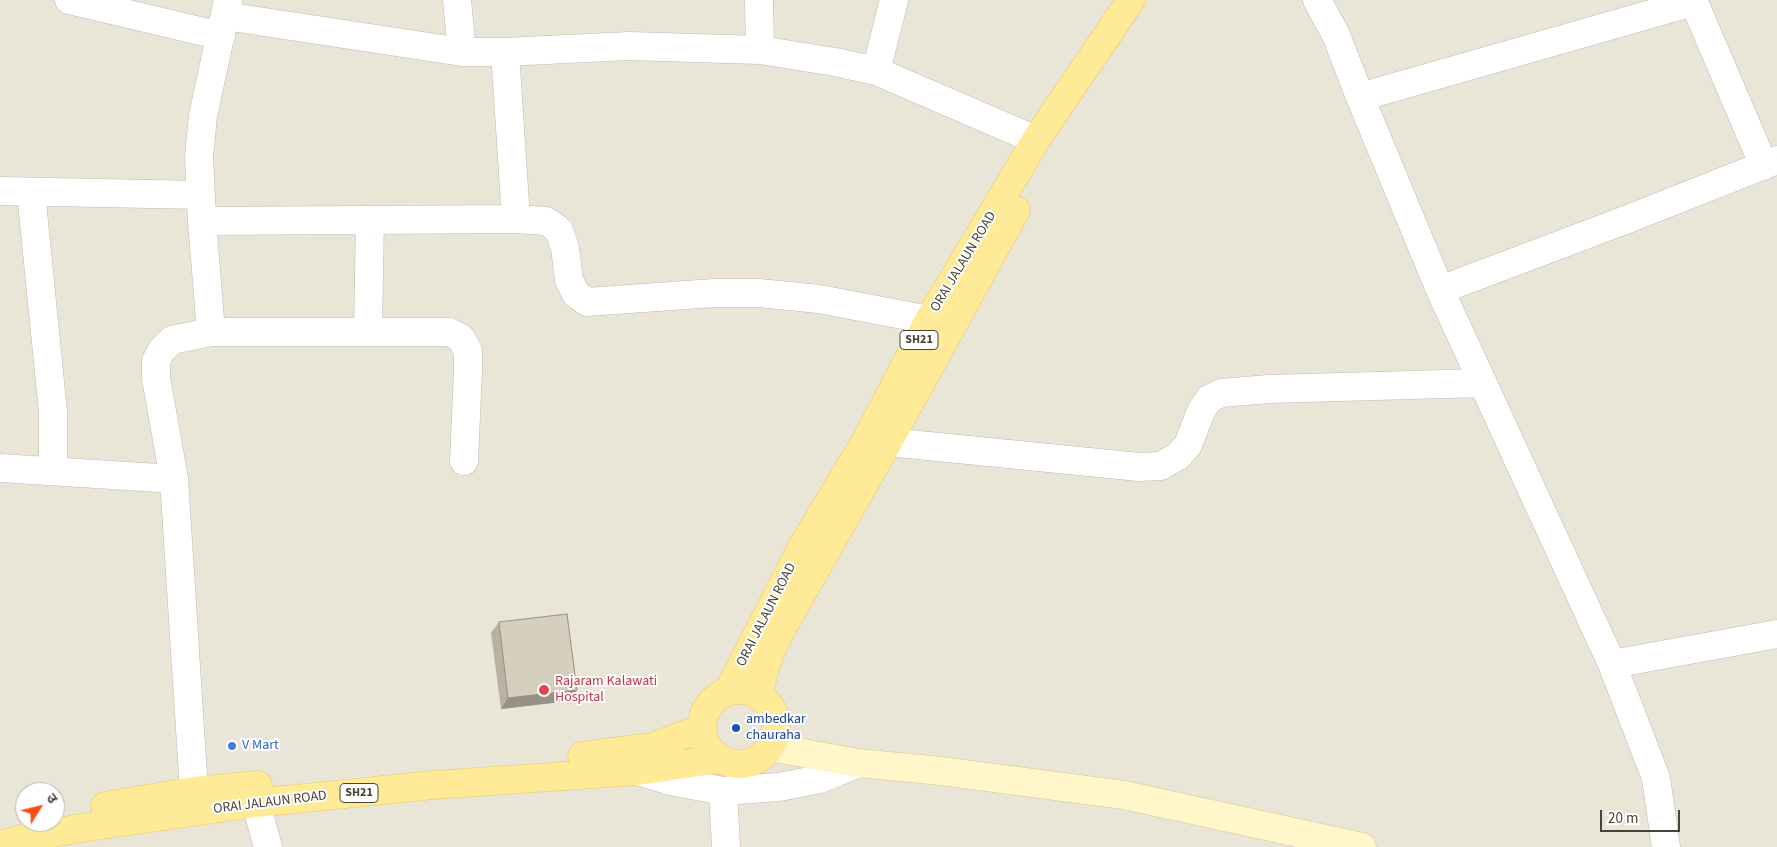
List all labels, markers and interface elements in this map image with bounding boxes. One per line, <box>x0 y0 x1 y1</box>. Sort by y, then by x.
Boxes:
street label: ORAI JALAUN ROAD <box>927 209 1001 315</box>
road number: SH21 <box>900 330 938 350</box>
street label: ORAI JALAUN ROAD <box>734 560 800 670</box>
place label: Rajaram Kalawati Hospital <box>555 674 657 706</box>
marker: Rajaram Kalawati Hospital <box>537 683 551 697</box>
place label: ambedkar chauraha <box>746 712 806 744</box>
marker: ambedkar chauraha <box>730 722 742 734</box>
place label: V Mart <box>242 738 279 754</box>
marker: V Mart <box>226 740 238 752</box>
north arrow <box>15 782 65 832</box>
road number: SH21 <box>340 784 378 802</box>
street label: ORAI JALAUN ROAD <box>212 788 328 818</box>
text: उ <box>41 790 62 808</box>
scale bar <box>1602 800 1682 832</box>
text: 20 m <box>1608 808 1638 829</box>

